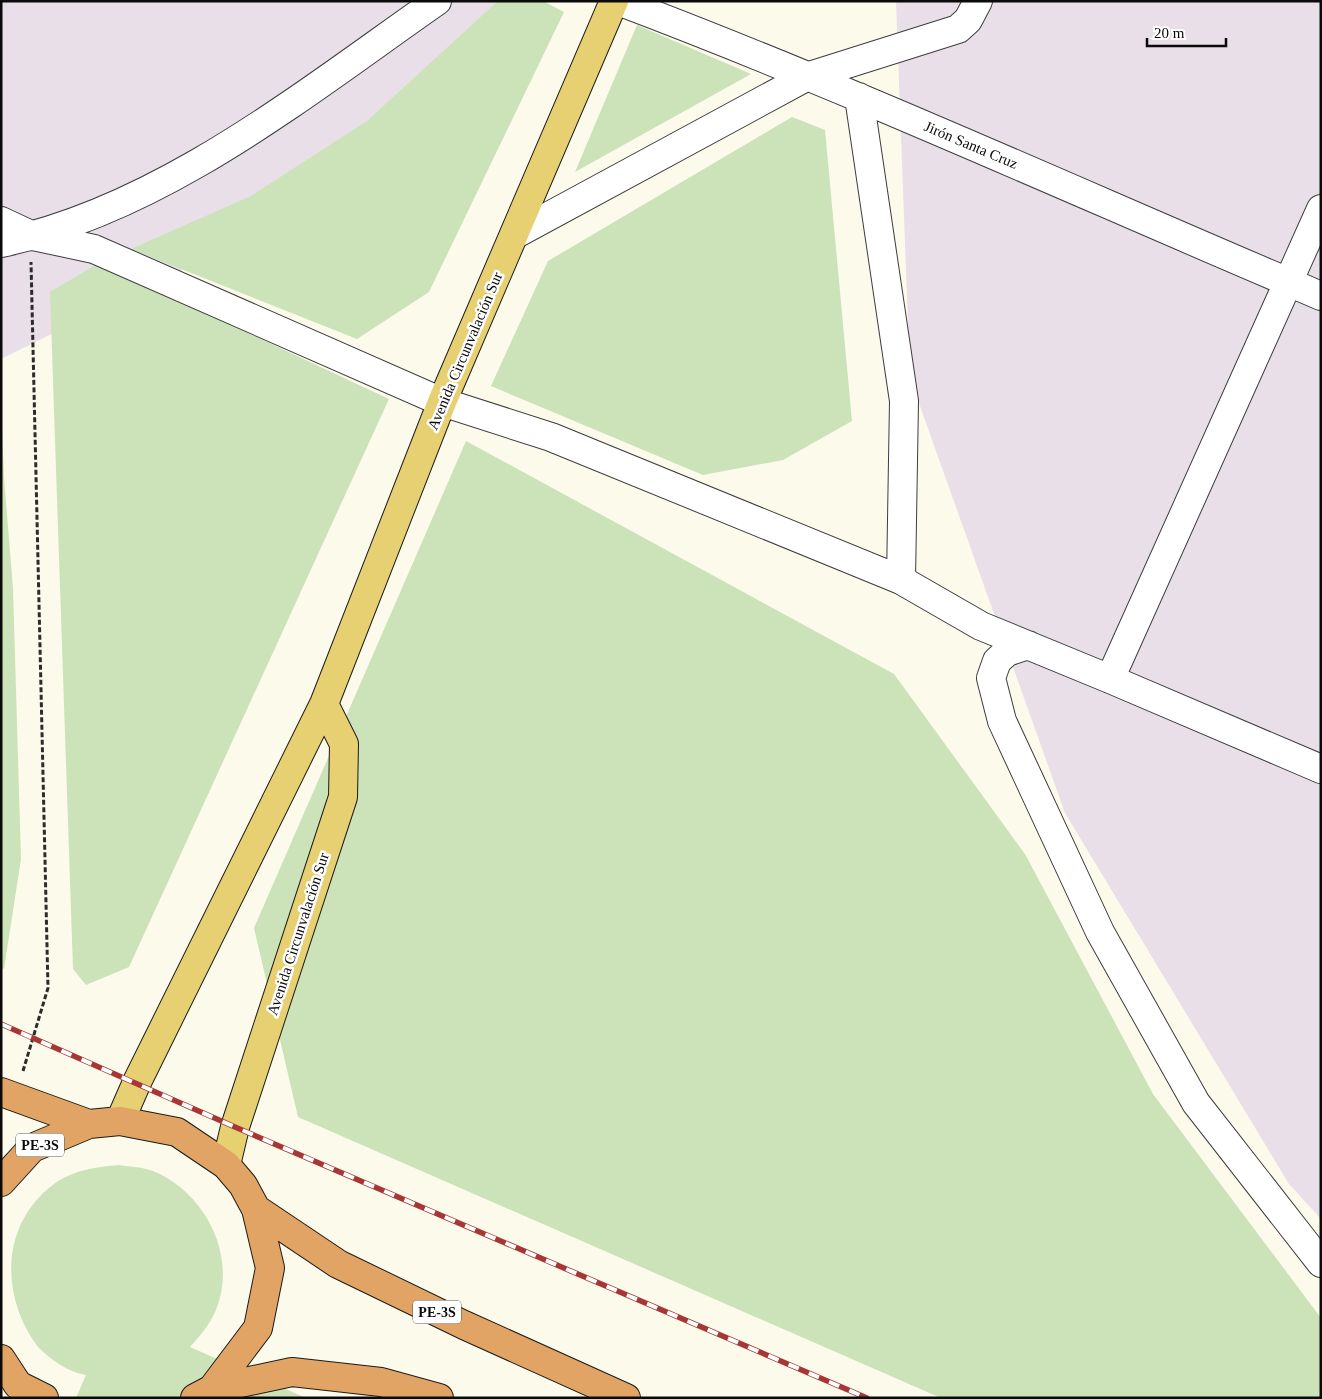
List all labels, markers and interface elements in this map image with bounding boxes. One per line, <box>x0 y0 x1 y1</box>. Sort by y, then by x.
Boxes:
scale bar <box>1147 15 1226 47</box>
text: 20 m <box>1154 25 1185 41</box>
street label: Jirón Santa Cruz <box>922 118 1020 172</box>
street label: Avenida Circunvalación Sur <box>424 270 506 432</box>
street label: Avenida Circunvalación Sur <box>264 851 332 1017</box>
road number: PE-3S <box>16 1134 64 1156</box>
road number: PE-3S <box>413 1300 461 1324</box>

